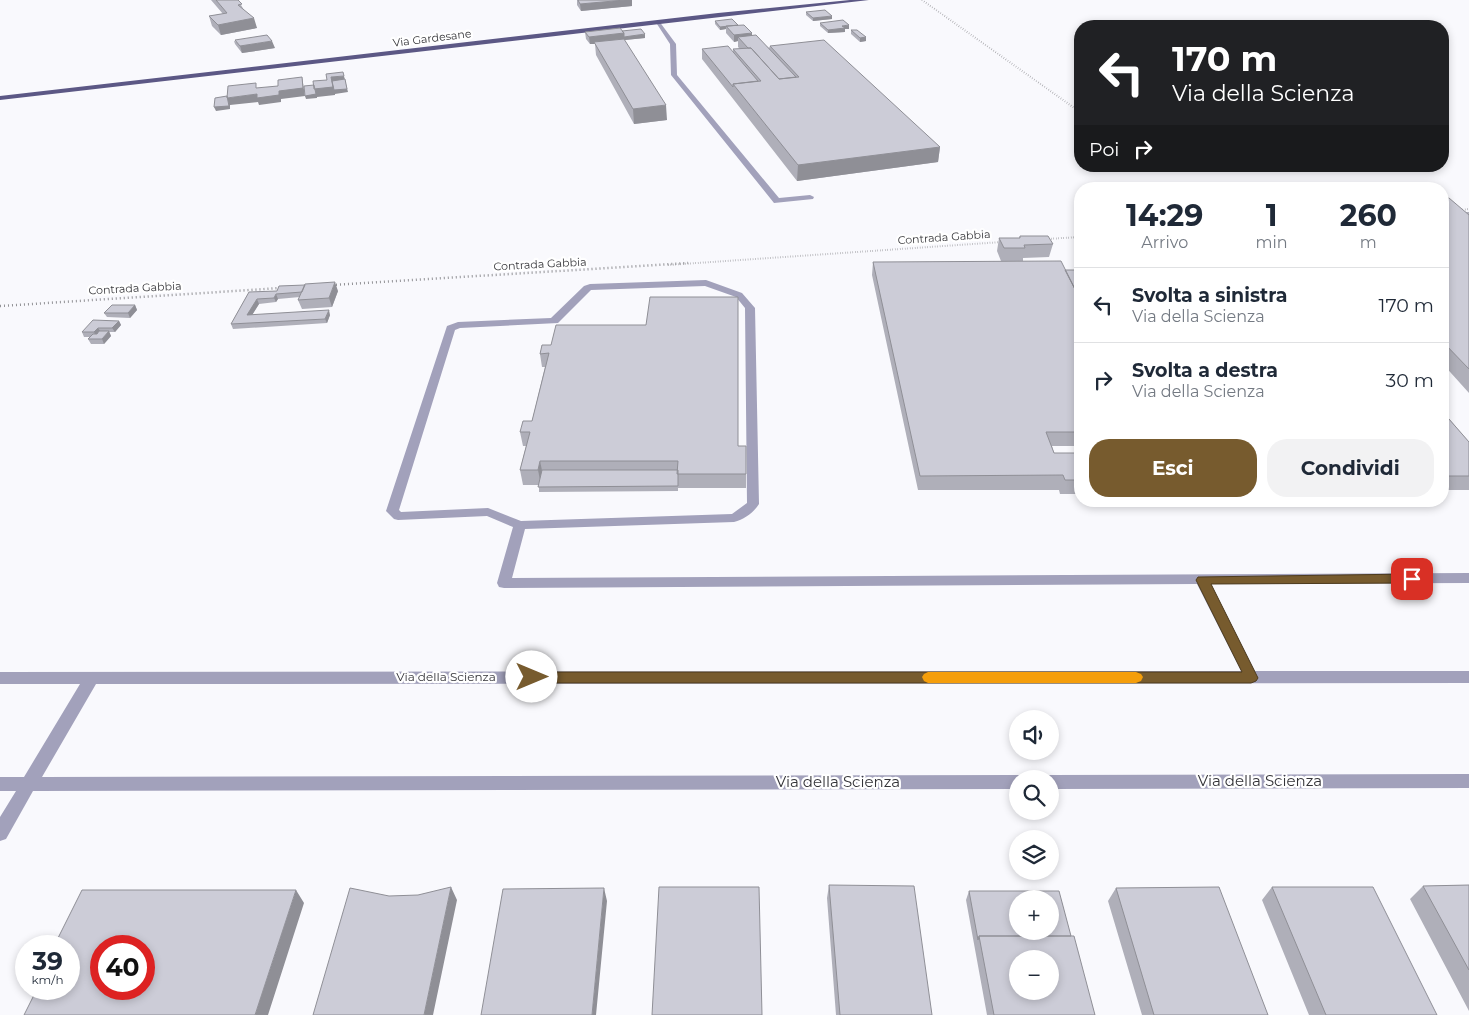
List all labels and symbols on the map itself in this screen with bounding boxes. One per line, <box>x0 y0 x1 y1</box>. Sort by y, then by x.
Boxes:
street label: Via Gardesane <box>392 26 472 50</box>
street label: Contrada Gabbia <box>897 227 991 247</box>
street label: Contrada Gabbia <box>493 255 587 273</box>
street label: Contrada Gabbia <box>88 279 182 297</box>
pin <box>1391 558 1433 600</box>
position arrow <box>505 650 557 702</box>
street label: Via della Scienza <box>396 669 496 684</box>
street label: Via della Scienza <box>1198 771 1322 790</box>
street label: Via della Scienza <box>776 772 900 791</box>
speed limit sign: 40 <box>90 935 155 1000</box>

